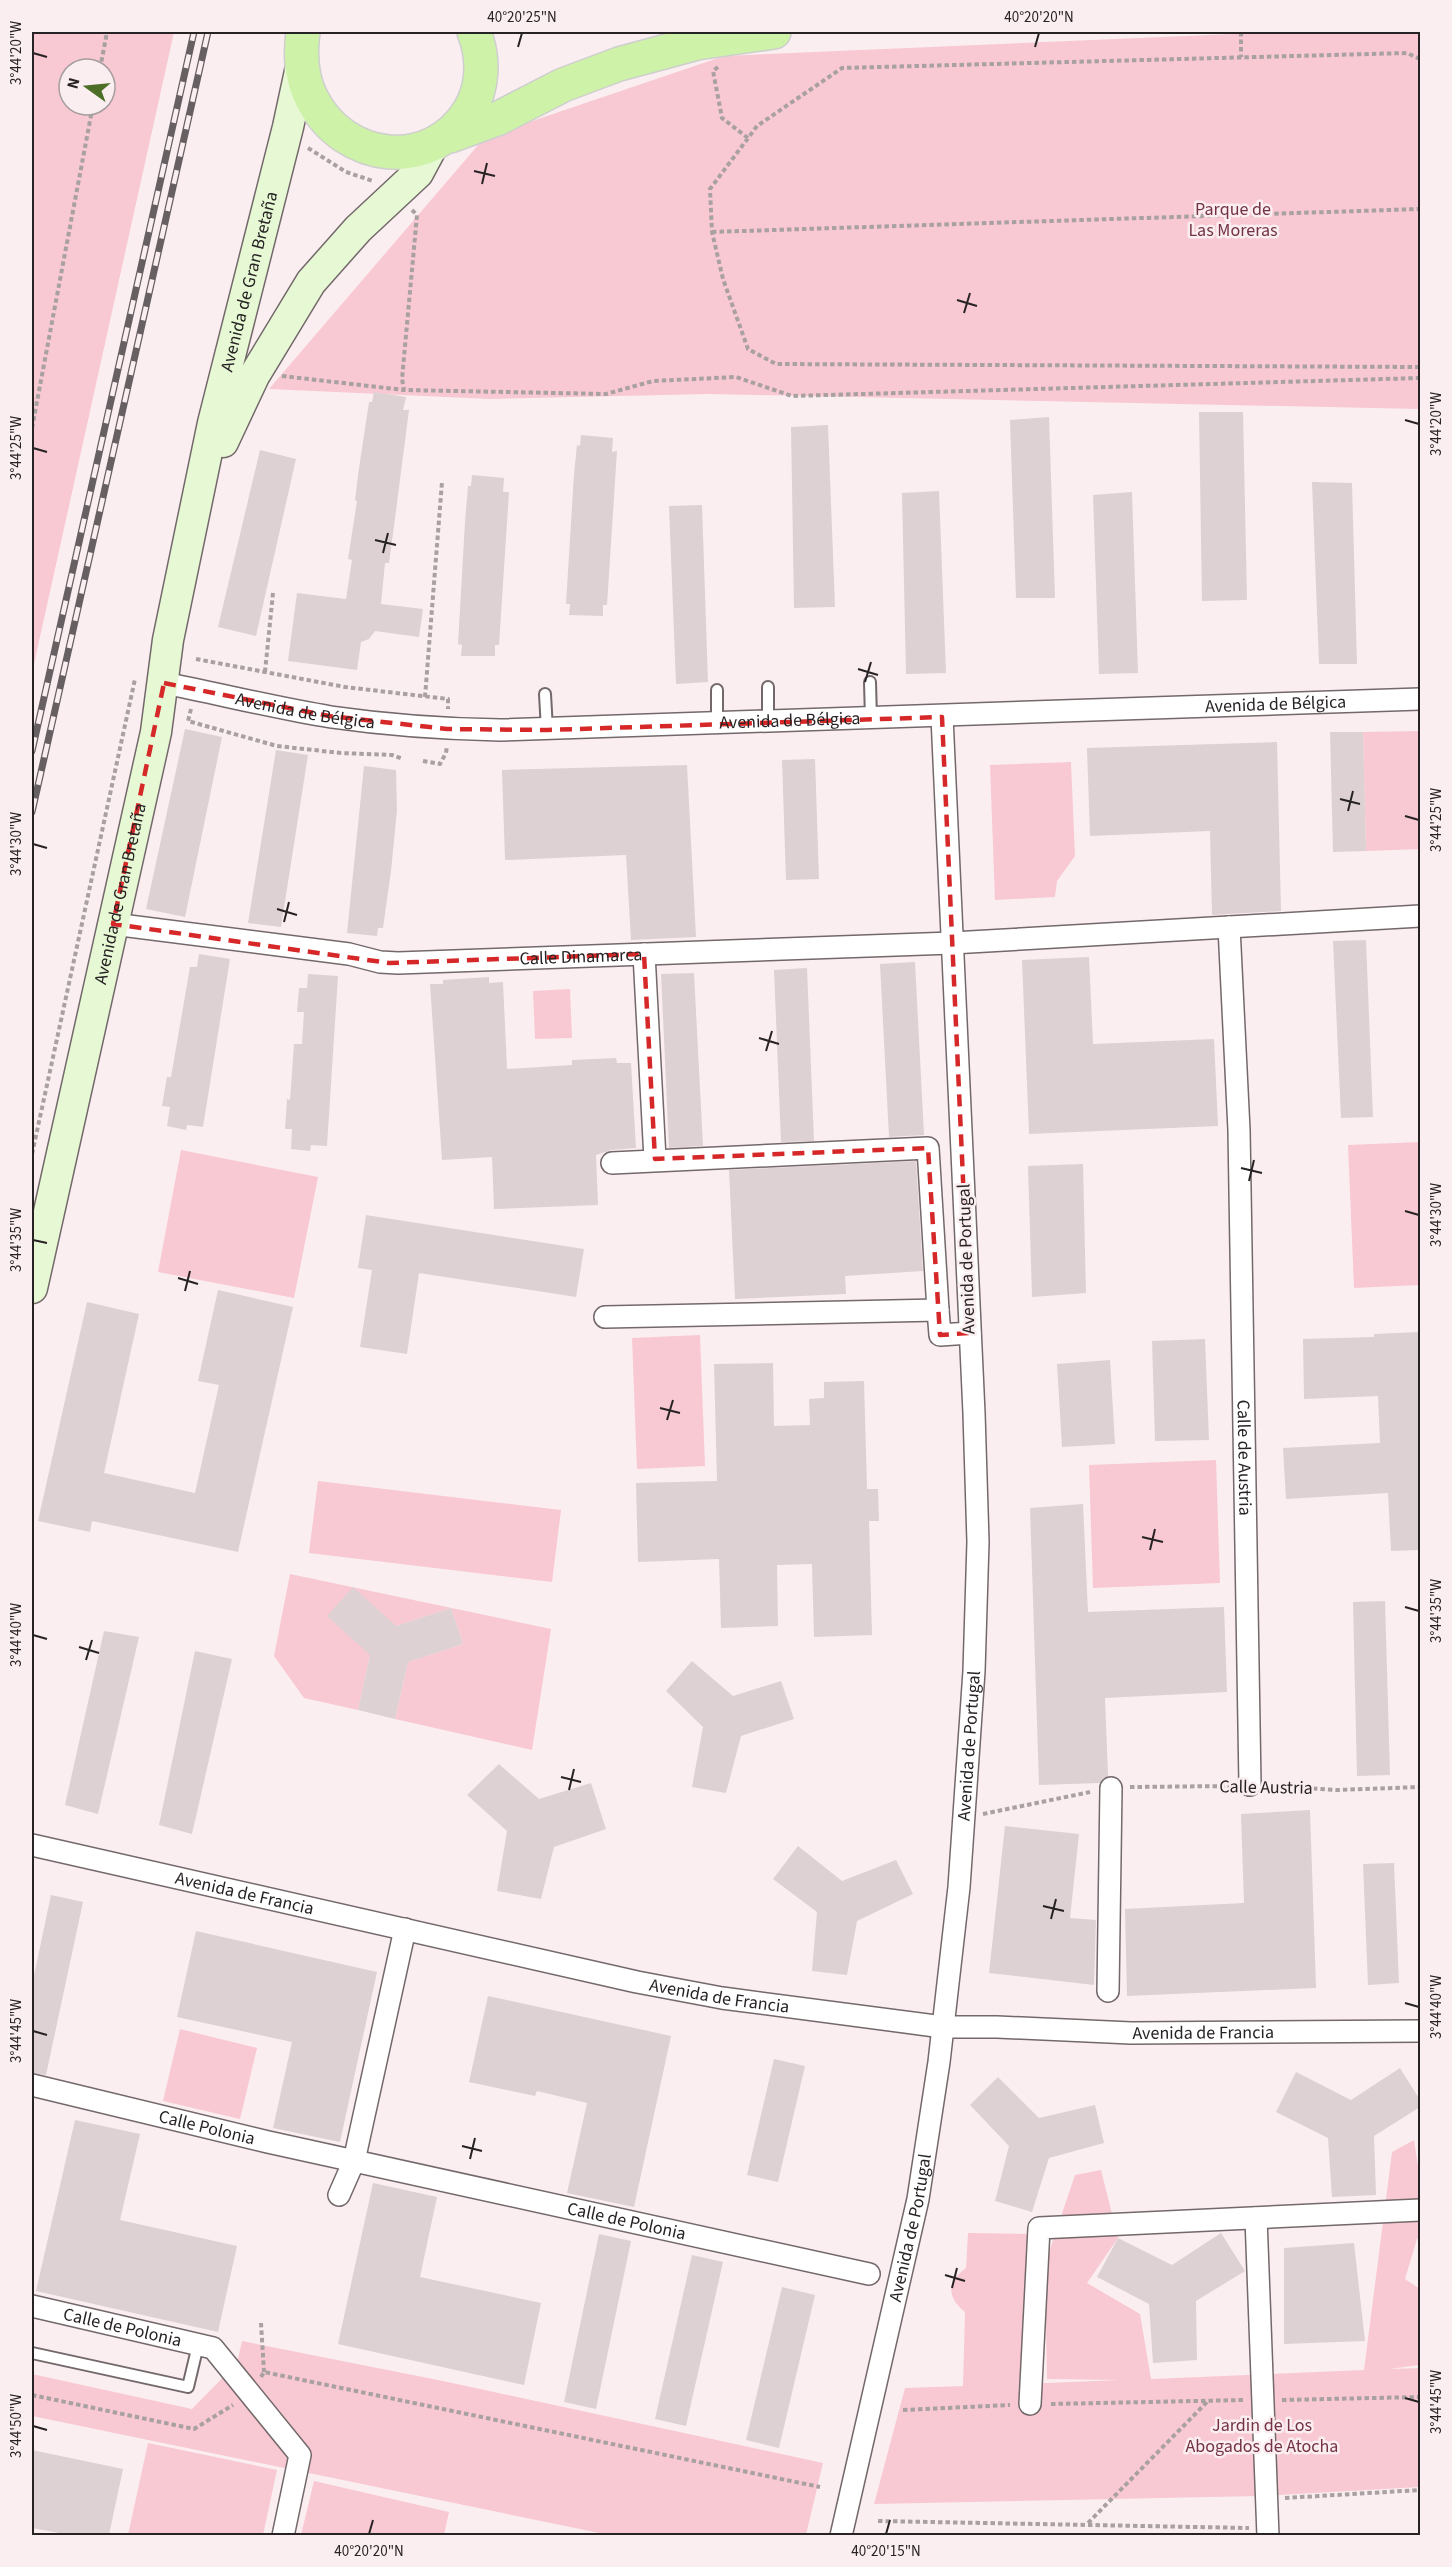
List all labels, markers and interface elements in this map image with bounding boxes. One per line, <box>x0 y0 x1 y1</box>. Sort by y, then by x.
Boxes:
text: 40°20'25"N <box>487 7 557 28</box>
text: 40°20'20"N <box>1004 7 1074 28</box>
text: 3°44'20"W <box>6 21 27 85</box>
north arrow <box>57 57 117 117</box>
text: N <box>61 75 85 91</box>
street label: Avenida de Gran Bretaña <box>214 189 284 374</box>
park label: Parque de Las Moreras <box>1188 197 1278 243</box>
text: 3°44'20"W <box>1426 392 1447 456</box>
text: 3°44'25"W <box>6 416 27 480</box>
street label: Avenida de Bélgica <box>233 686 376 735</box>
street label: Avenida de Bélgica <box>1205 689 1347 719</box>
street label: Avenida de Bélgica <box>719 706 861 736</box>
text: 3°44'25"W <box>1426 788 1447 852</box>
street label: Avenida de Gran Bretaña <box>88 801 153 987</box>
text: 3°44'30"W <box>6 812 27 876</box>
street label: Calle Dinamarca <box>519 942 643 972</box>
street label: Avenida de Portugal <box>951 1183 982 1335</box>
text: 3°44'30"W <box>1426 1183 1447 1247</box>
text: 3°44'35"W <box>6 1208 27 1272</box>
street label: Calle de Austria <box>1231 1399 1257 1516</box>
text: 3°44'35"W <box>1426 1579 1447 1643</box>
text: 3°44'40"W <box>6 1603 27 1667</box>
street label: Avenida de Portugal <box>952 1670 987 1822</box>
street label: Calle Austria <box>1219 1774 1313 1801</box>
street label: Avenida de Francia <box>173 1866 316 1921</box>
street label: Avenida de Francia <box>647 1973 791 2020</box>
text: 3°44'40"W <box>1426 1975 1447 2039</box>
text: 3°44'45"W <box>6 1999 27 2063</box>
street label: Avenida de Francia <box>1132 2020 1274 2046</box>
street label: Calle Polonia <box>156 2104 258 2151</box>
street label: Avenida de Portugal <box>883 2152 938 2304</box>
street label: Calle de Polonia <box>565 2196 688 2246</box>
street label: Calle de Polonia <box>61 2302 184 2353</box>
text: 3°44'45"W <box>1426 2370 1447 2434</box>
text: 3°44'50"W <box>6 2394 27 2458</box>
park label: Jardin de Los Abogados de Atocha <box>1186 2413 1338 2459</box>
text: 40°20'20"N <box>334 2541 404 2562</box>
text: 40°20'15"N <box>851 2541 921 2562</box>

